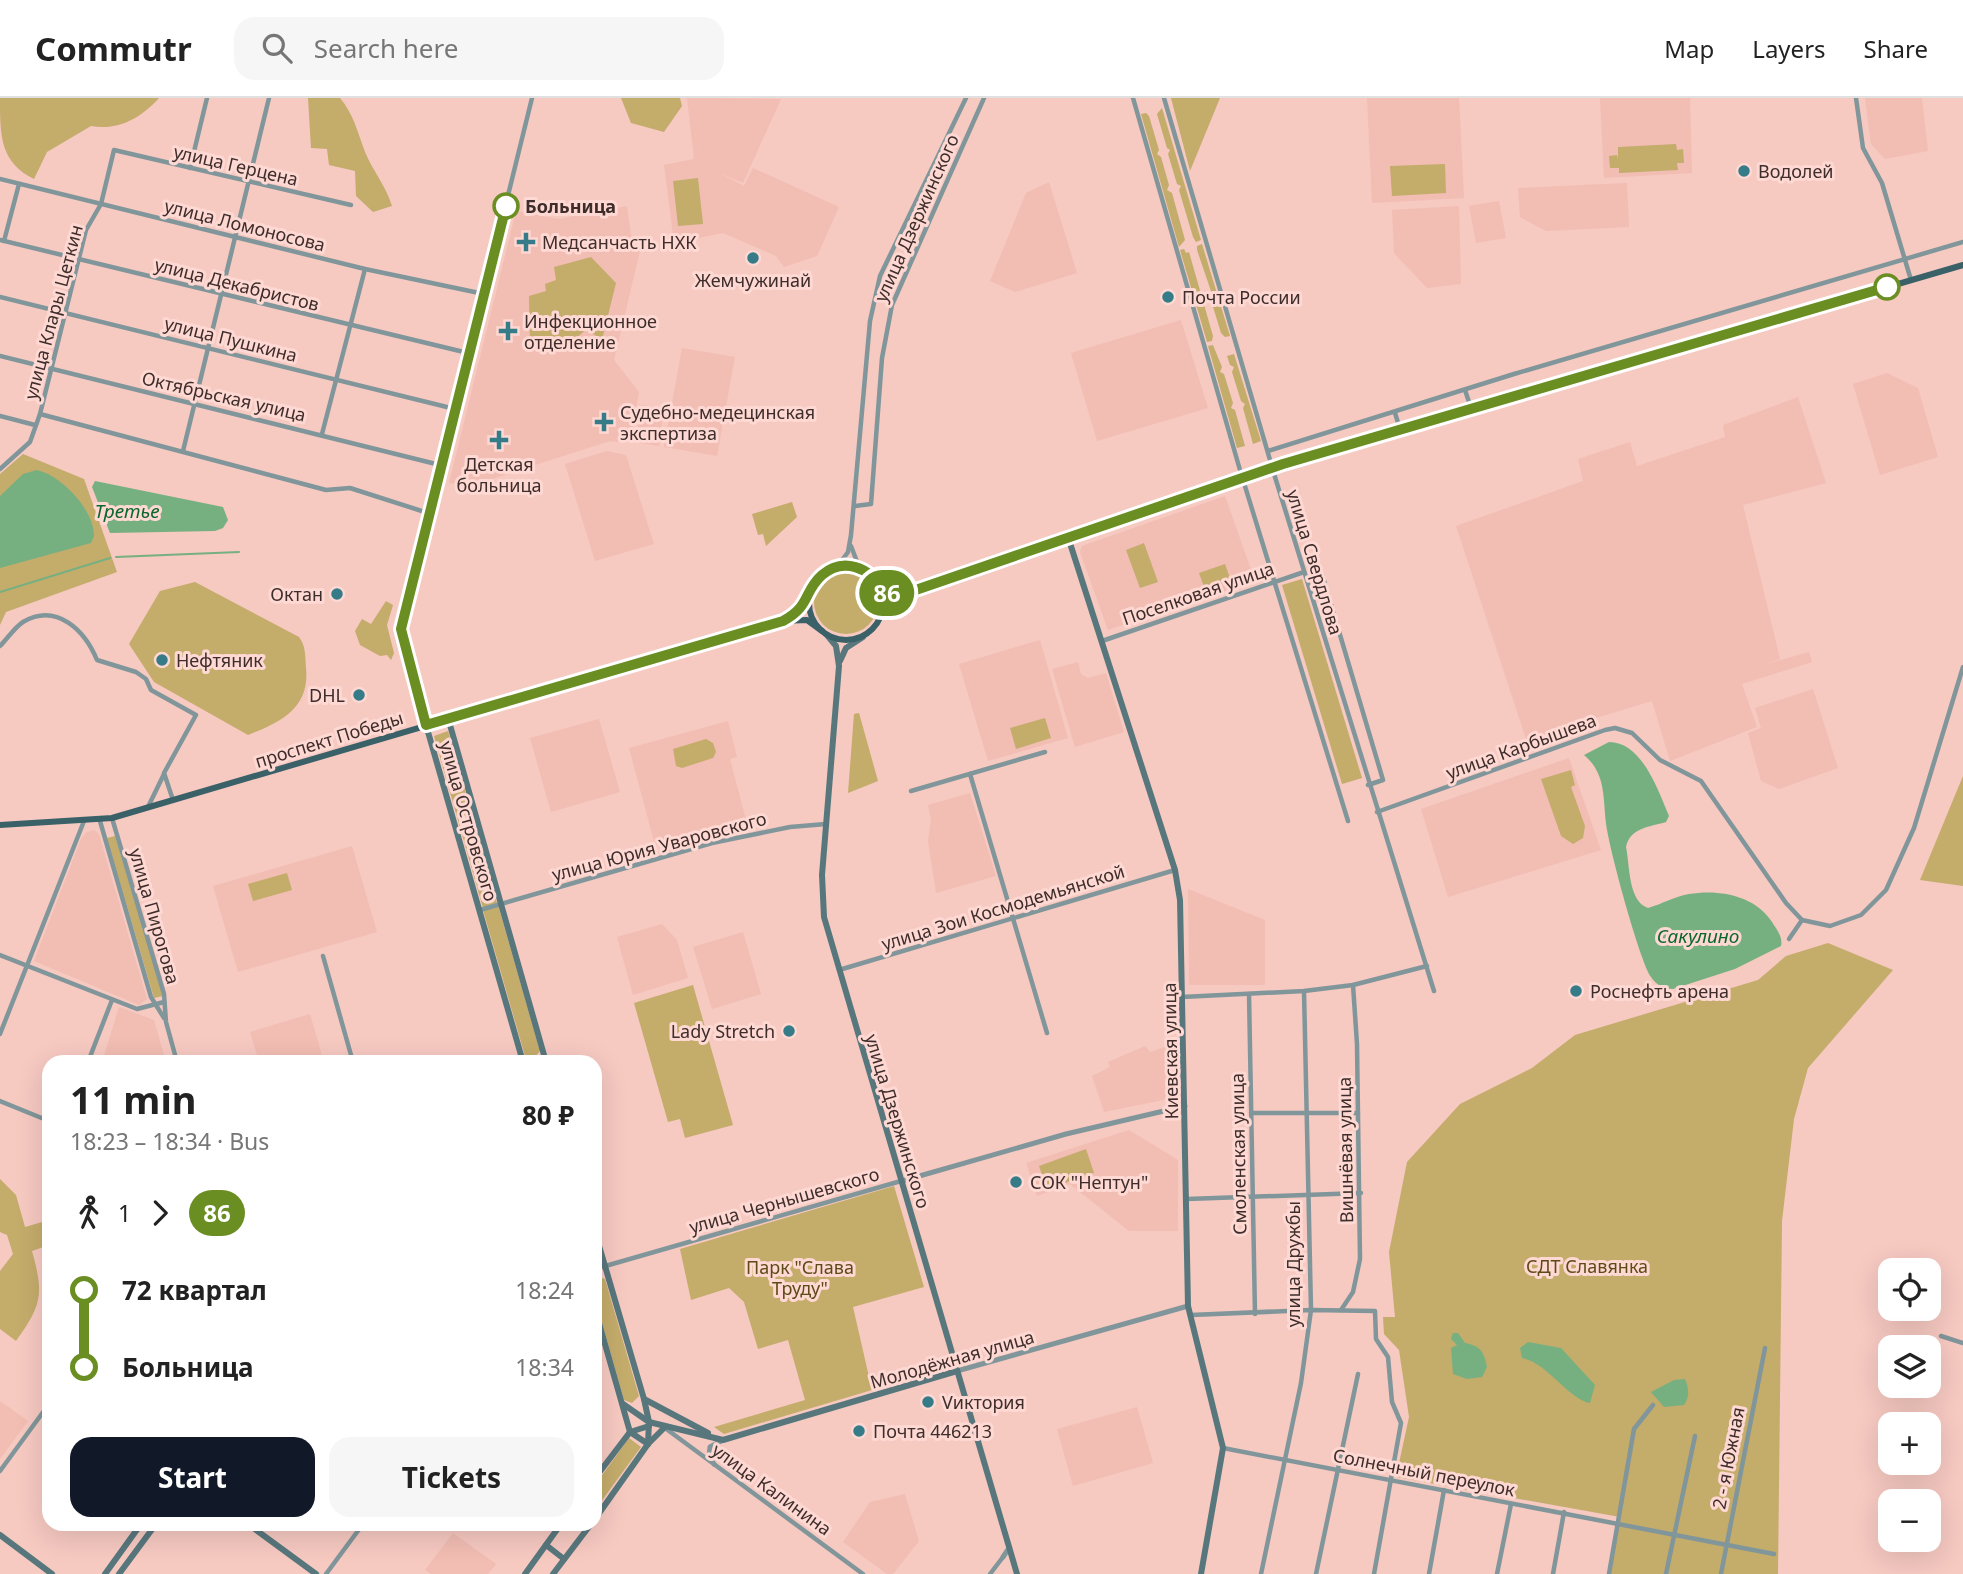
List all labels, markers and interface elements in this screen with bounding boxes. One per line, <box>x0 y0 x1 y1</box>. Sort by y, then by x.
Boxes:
search box <box>234 17 724 80</box>
text: Commutr <box>35 26 192 71</box>
icon: search <box>258 29 296 67</box>
text: Search here <box>314 30 458 66</box>
text: Map <box>1664 32 1714 65</box>
text: Layers <box>1752 32 1826 65</box>
text: Share <box>1864 32 1928 65</box>
street label: улица Дзержинского <box>868 130 964 306</box>
street label: улица Герцена <box>171 139 301 191</box>
place label: Водолей <box>1758 159 1834 183</box>
marker: Водолей <box>1736 163 1752 179</box>
street label: улица Ломоносова <box>162 193 328 257</box>
marker: Больница <box>493 193 519 219</box>
place label: Больница <box>525 194 616 218</box>
street label: улица Клары Цеткин <box>18 222 88 402</box>
place label: Медсанчасть НХК <box>542 230 697 254</box>
marker: Медсанчасть НХК <box>516 232 536 252</box>
marker: Жемчужинай <box>745 250 761 266</box>
street label: улица Декабристов <box>152 252 322 316</box>
place label: Жемчужинай <box>695 268 811 292</box>
unlabelled marker <box>1874 274 1900 300</box>
place label: Почта России <box>1182 285 1301 309</box>
marker: Почта России <box>1160 289 1176 305</box>
place label: Инфекционное отделение <box>524 309 657 354</box>
street label: улица Пушкина <box>162 311 300 367</box>
marker: Инфекционное отделение <box>498 321 518 341</box>
street label: Октябрьская улица <box>140 365 308 427</box>
place label: Судебно-медецинская экспертиза <box>620 400 815 445</box>
marker: Судебно-медецинская экспертиза <box>594 412 614 432</box>
marker: Детская больница <box>489 430 509 450</box>
place label: Детская больница <box>456 452 542 497</box>
street label: улица Свердлова <box>1281 486 1349 638</box>
water label: Третье <box>94 498 160 524</box>
street label: Поселковая улица <box>1119 556 1277 630</box>
line badge: 86 <box>856 570 918 616</box>
text: 86 <box>873 576 901 609</box>
place label: Октан <box>270 582 323 606</box>
marker: Октан <box>329 586 345 602</box>
place label: Нефтяник <box>176 648 263 672</box>
marker: Нефтяник <box>154 652 170 668</box>
place label: DHL <box>309 683 345 707</box>
marker: DHL <box>351 687 367 703</box>
street label: проспект Победы <box>252 705 406 773</box>
street label: улица Карбышева <box>1443 708 1599 784</box>
street label: улица Островского <box>435 738 503 904</box>
street label: улица Юрия Уваровского <box>549 806 769 886</box>
street label: улица Пирогова <box>124 845 186 987</box>
street label: улица Зои Космодемьянской <box>879 859 1127 955</box>
water label: Сакулино <box>1657 923 1739 949</box>
place label: Роснефть арена <box>1590 979 1729 1003</box>
street label: Киевская улица <box>1157 982 1183 1120</box>
marker: Роснефть арена <box>1568 983 1584 999</box>
place label: Lady Stretch <box>671 1019 775 1043</box>
marker: Lady Stretch <box>781 1023 797 1039</box>
street label: улица Дзержинского <box>860 1031 936 1211</box>
text: 11 min <box>70 1073 196 1125</box>
street label: Смоленская улица <box>1225 1073 1251 1235</box>
street label: Вишнёвая улица <box>1332 1077 1358 1223</box>
text: 80 ₽ <box>522 1097 574 1133</box>
text: 18:23 – 18:34 · Bus <box>70 1125 269 1157</box>
street label: улица Чернышевского <box>686 1161 882 1239</box>
place label: СОК "Нептун" <box>1030 1170 1148 1194</box>
marker: СОК "Нептун" <box>1008 1174 1024 1190</box>
icon: walk <box>70 1194 108 1232</box>
icon: forward <box>141 1194 179 1232</box>
text: 86 <box>203 1196 231 1229</box>
text: 1 <box>118 1197 131 1229</box>
street label: улица Дружбы <box>1281 1201 1305 1327</box>
park label: СДТ Славянка <box>1526 1254 1648 1278</box>
park label: Парк "Слава Труду" <box>746 1255 854 1300</box>
map controls <box>1878 1258 1941 1552</box>
button: locate <box>1878 1258 1941 1321</box>
text: 72 квартал <box>122 1272 267 1308</box>
text: 18:24 <box>515 1274 574 1306</box>
street label: Молодёжная улица <box>867 1324 1037 1394</box>
button: layers <box>1878 1335 1941 1398</box>
text: Больница <box>122 1349 254 1385</box>
text: 18:34 <box>515 1351 574 1383</box>
place label: Vиктория <box>942 1390 1025 1414</box>
marker: Vиктория <box>920 1394 936 1410</box>
street label: 2 - я Южная <box>1706 1405 1750 1511</box>
button: + <box>1878 1412 1941 1475</box>
place label: Почта 446213 <box>873 1419 992 1443</box>
marker: Почта 446213 <box>851 1423 867 1439</box>
button: Start <box>70 1437 315 1517</box>
button: Tickets <box>329 1437 574 1517</box>
street label: улица Калинина <box>708 1438 836 1540</box>
street label: Солнечный переулок <box>1331 1443 1518 1502</box>
button: − <box>1878 1489 1941 1552</box>

